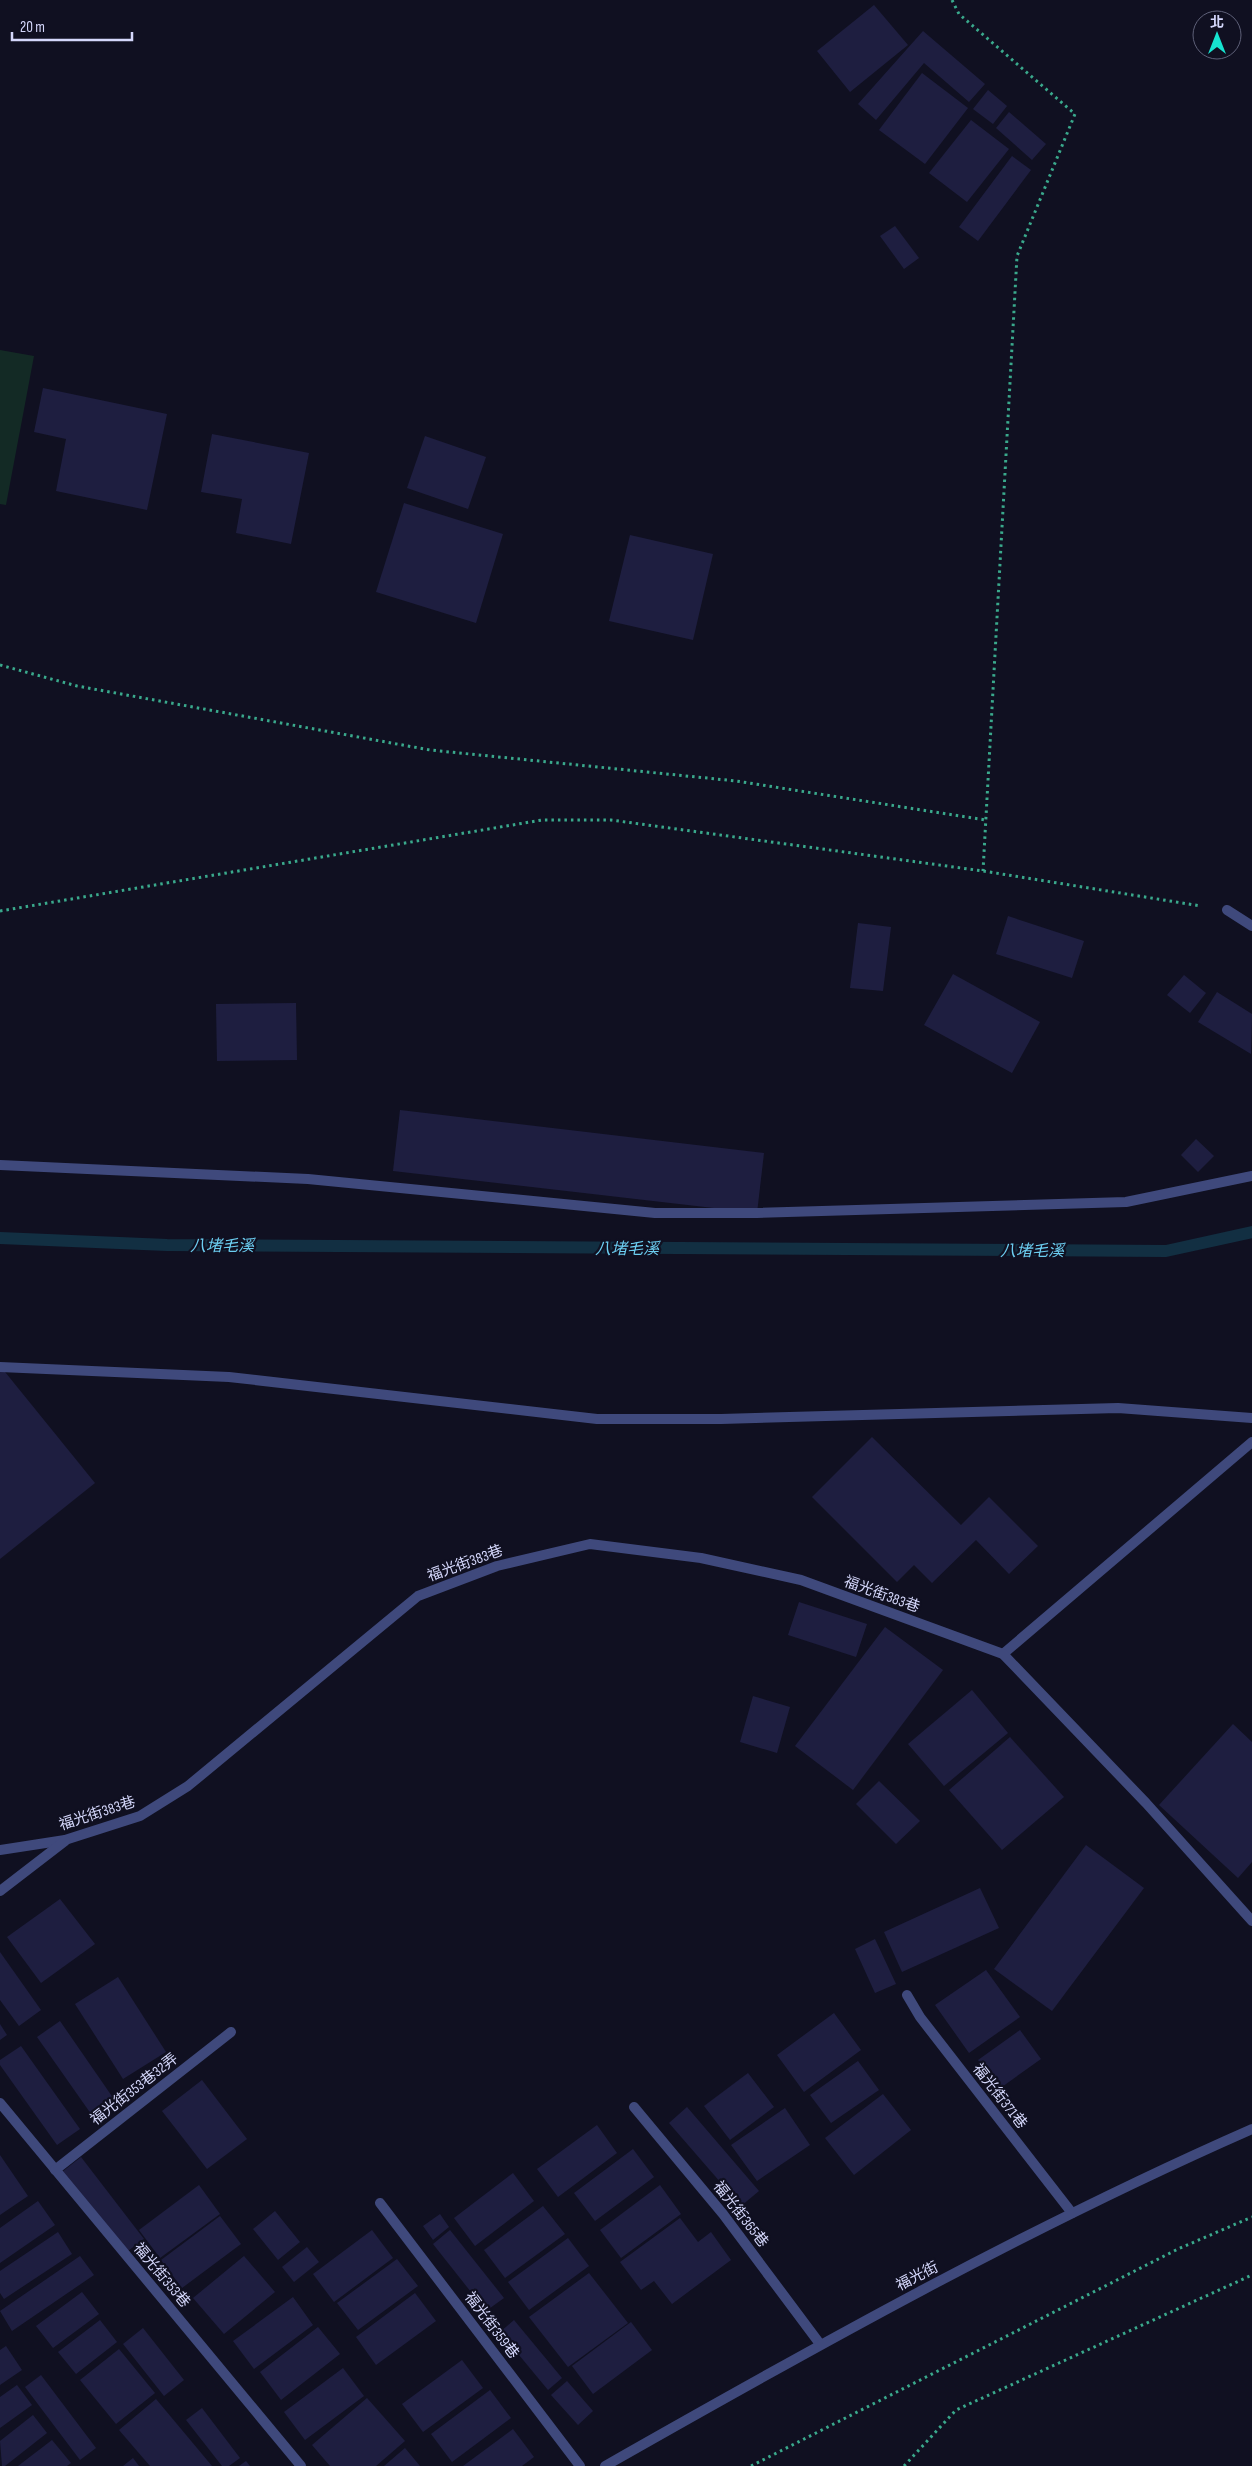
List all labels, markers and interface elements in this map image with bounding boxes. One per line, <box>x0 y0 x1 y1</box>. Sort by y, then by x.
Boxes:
scale bar <box>12 10 132 42</box>
north arrow <box>1192 10 1242 60</box>
text: 北 <box>1210 14 1224 31</box>
text: 20 m <box>20 18 45 37</box>
water label: 八堵毛溪 <box>190 1237 256 1256</box>
water label: 八堵毛溪 <box>595 1240 661 1259</box>
water label: 八堵毛溪 <box>1000 1242 1066 1261</box>
street label: 福光街383巷 <box>425 1541 506 1586</box>
street label: 福光街383巷 <box>841 1572 922 1617</box>
street label: 福光街383巷 <box>57 1792 138 1835</box>
street label: 福光街353巷32弄 <box>87 2049 182 2130</box>
street label: 福光街371巷 <box>968 2060 1031 2133</box>
street label: 福光街365巷 <box>709 2177 772 2251</box>
street label: 福光街353巷 <box>129 2239 194 2312</box>
street label: 福光街 <box>893 2258 942 2295</box>
street label: 福光街359巷 <box>460 2288 523 2363</box>

